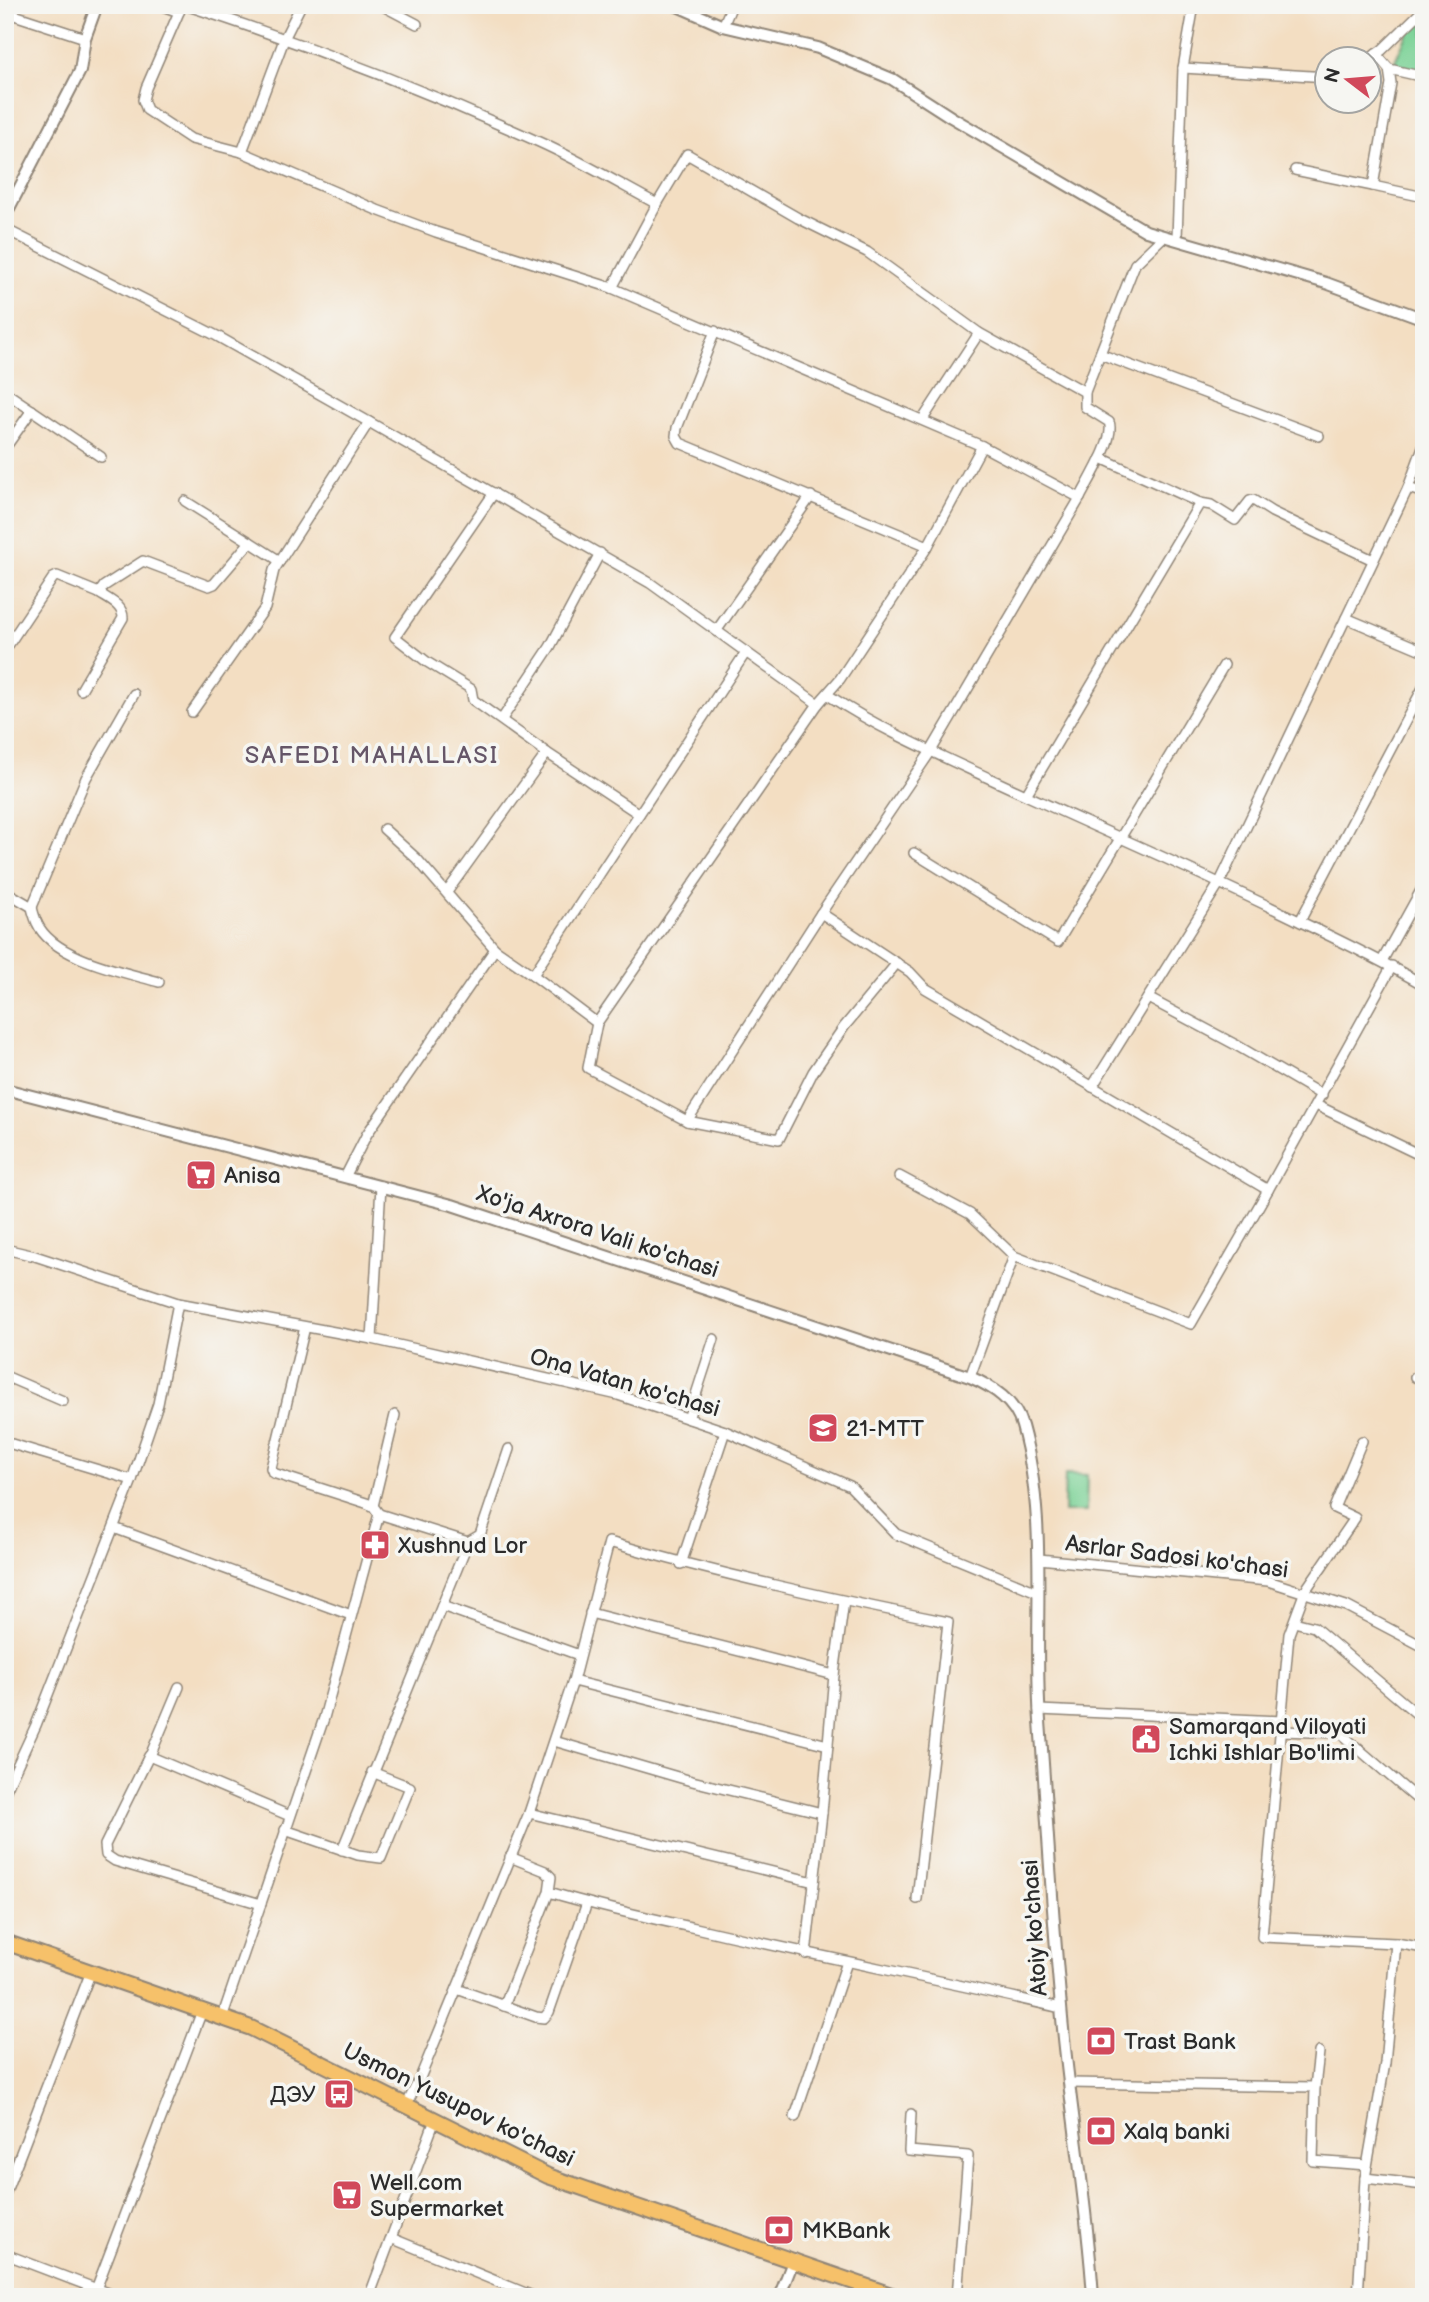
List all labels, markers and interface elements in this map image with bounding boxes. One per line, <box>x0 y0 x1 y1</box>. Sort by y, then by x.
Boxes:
north arrow <box>1314 46 1384 116</box>
text: N <box>1320 66 1346 86</box>
district label: SAFEDI MAHALLASI <box>245 741 499 770</box>
supermarket icon: Anisa <box>184 1158 218 1192</box>
place label: Anisa <box>224 1162 281 1190</box>
street label: Xo'ja Axrora Vali ko'chasi <box>472 1179 722 1284</box>
street label: Ona Vatan ko'chasi <box>527 1342 723 1423</box>
school or university icon: 21-MTT <box>806 1411 840 1445</box>
place label: 21-MTT <box>846 1415 924 1443</box>
pharmacy icon: Xushnud Lor <box>358 1528 392 1562</box>
street label: Asrlar Sadosi ko'chasi <box>1064 1529 1290 1585</box>
place label: Xushnud Lor <box>397 1532 528 1560</box>
place label: Samarqand Viloyati Ichki Ishlar Bo'limi <box>1169 1713 1367 1767</box>
public building icon: Samarqand Viloyati Ichki Ishlar Bo'limi <box>1129 1722 1163 1756</box>
street label: Atoiy ko'chasi <box>1016 1859 1054 1997</box>
bank icon: Trast Bank <box>1084 2024 1118 2058</box>
place label: Trast Bank <box>1124 2028 1236 2056</box>
street label: Usmon Yusupov ko'chasi <box>338 2037 579 2173</box>
bus stop icon: ДЭУ <box>322 2077 356 2111</box>
place label: ДЭУ <box>270 2081 316 2109</box>
bank icon: Xalq banki <box>1084 2114 1118 2148</box>
place label: Xalq banki <box>1123 2118 1230 2146</box>
place label: Well.com Supermarket <box>370 2169 504 2223</box>
supermarket icon: Well.com Supermarket <box>330 2178 364 2212</box>
bank icon: MKBank <box>762 2213 796 2247</box>
place label: MKBank <box>802 2217 890 2245</box>

